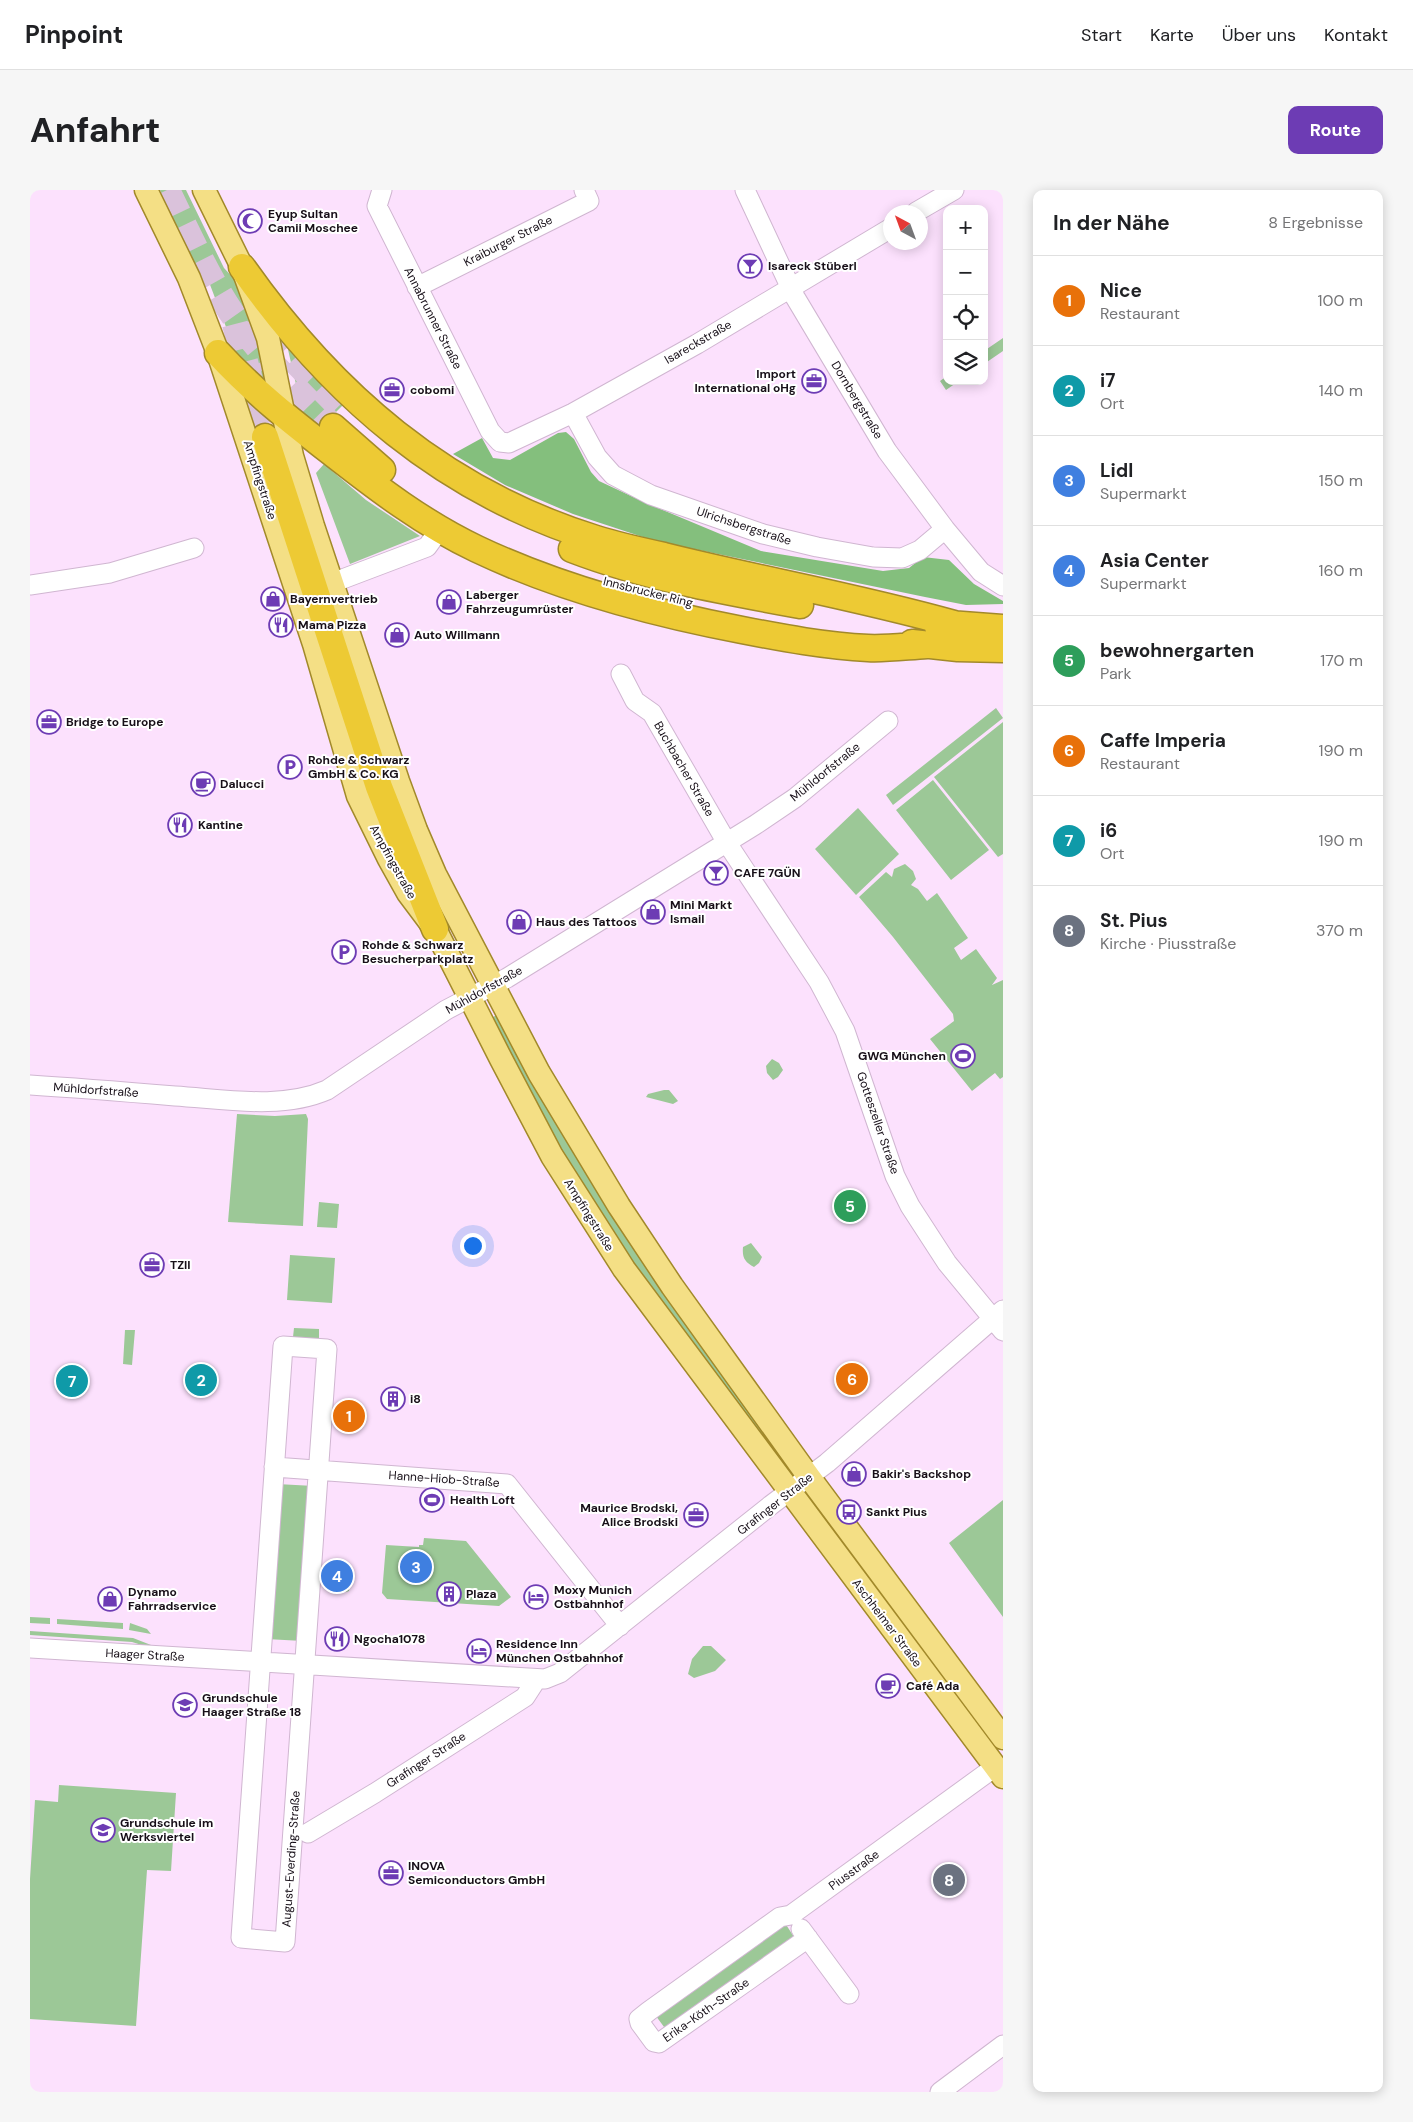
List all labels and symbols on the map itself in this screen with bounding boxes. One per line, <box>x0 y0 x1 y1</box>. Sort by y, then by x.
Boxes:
north arrow <box>883 205 928 250</box>
place label: Eyup Sultan Camii Moschee <box>268 206 358 236</box>
mosque icon: Eyup Sultan Camii Moschee <box>237 208 263 234</box>
street label: Kraiburger Straße <box>461 212 555 270</box>
bar icon: Isareck Stüberl <box>737 253 763 279</box>
place label: Isareck Stüberl <box>768 258 857 274</box>
street label: Annabrunner Straße <box>400 264 466 372</box>
street label: Isareckstraße <box>662 316 735 368</box>
street label: Dornbergstraße <box>827 358 887 442</box>
place label: Import International oHg <box>694 366 796 396</box>
office icon: Import International oHg <box>801 368 827 394</box>
office icon: cobomi <box>379 377 405 403</box>
place label: cobomi <box>410 382 454 398</box>
street label: Ampfingstraße <box>240 438 280 522</box>
street label: Ulrichsbergstraße <box>694 503 794 549</box>
street label: Innsbrucker Ring <box>601 573 695 611</box>
shop icon: Bayernvertrieb <box>260 586 286 612</box>
place label: Laberger Fahrzeugumrüster <box>466 587 574 617</box>
shop icon: Laberger Fahrzeugumrüster <box>436 589 462 615</box>
place label: Bayernvertrieb <box>290 591 378 607</box>
restaurant icon: Mama Pizza <box>268 612 294 638</box>
place label: Mama Pizza <box>298 617 366 633</box>
shop icon: Auto Willmann <box>384 622 410 648</box>
place label: Auto Willmann <box>414 627 500 643</box>
office icon: Bridge to Europe <box>36 709 62 735</box>
place label: Bridge to Europe <box>66 714 163 730</box>
street label: Buchbacher Straße <box>650 719 718 820</box>
street label: Mühldorfstraße <box>787 739 863 805</box>
place label: Rohde & Schwarz GmbH & Co. KG <box>308 752 409 782</box>
parking icon: Rohde & Schwarz GmbH & Co. KG <box>277 754 303 780</box>
cafe icon: Dalucci <box>190 771 216 797</box>
place label: Dalucci <box>220 776 264 792</box>
restaurant icon: Kantine <box>167 812 193 838</box>
place label: Kantine <box>198 817 243 833</box>
street label: Ampfingstraße <box>366 822 420 902</box>
bar icon: CAFE 7GÜN <box>703 860 729 886</box>
place label: CAFE 7GÜN <box>734 865 800 881</box>
place label: Mini Markt Ismail <box>670 897 732 927</box>
shop icon: Mini Markt Ismail <box>640 899 666 925</box>
shop icon: Haus des Tattoos <box>506 909 532 935</box>
place label: Haus des Tattoos <box>536 914 637 930</box>
place label: Rohde & Schwarz Besucherparkplatz <box>362 937 473 967</box>
parking icon: Rohde & Schwarz Besucherparkplatz <box>331 939 357 965</box>
street label: Mühldorfstraße <box>443 962 525 1018</box>
sports icon: GWG München <box>950 1043 976 1069</box>
place label: GWG München <box>858 1048 946 1064</box>
street label: Gotteszeller Straße <box>853 1070 903 1177</box>
street label: Mühldorfstraße <box>53 1079 139 1101</box>
street label: Ampfingstraße <box>560 1176 618 1254</box>
pin: 5 <box>834 1187 866 1225</box>
your location <box>460 1233 486 1259</box>
office icon: TZII <box>139 1252 165 1278</box>
place label: TZII <box>170 1257 191 1273</box>
pin: 6 <box>836 1360 868 1398</box>
pin: 2 <box>185 1361 217 1399</box>
pin: 7 <box>56 1362 88 1400</box>
building icon: i8 <box>380 1386 406 1412</box>
place label: i8 <box>410 1391 421 1407</box>
pin: 1 <box>333 1397 365 1435</box>
shop icon: Bakir's Backshop <box>841 1461 867 1487</box>
place label: Bakir's Backshop <box>872 1466 971 1482</box>
street label: Hanne-Hiob-Straße <box>388 1467 500 1491</box>
street label: Grafinger Straße <box>734 1469 816 1539</box>
sports icon: Health Loft <box>419 1487 445 1513</box>
place label: Health Loft <box>450 1492 515 1508</box>
bus stop icon: Sankt Pius <box>836 1499 862 1525</box>
place label: Maurice Brodski, Alice Brodski <box>580 1500 678 1530</box>
office icon: Maurice Brodski, Alice Brodski <box>683 1502 709 1528</box>
place label: Sankt Pius <box>866 1504 927 1520</box>
pin: 3 <box>400 1548 432 1586</box>
pin: 4 <box>321 1557 353 1595</box>
street label: Aschheimer Straße <box>848 1576 926 1671</box>
building icon: Plaza <box>436 1581 462 1607</box>
place label: Moxy Munich Ostbahnhof <box>554 1582 632 1612</box>
place label: Dynamo Fahrradservice <box>128 1584 216 1614</box>
hotel icon: Moxy Munich Ostbahnhof <box>523 1584 549 1610</box>
shop icon: Dynamo Fahrradservice <box>97 1586 123 1612</box>
place label: Plaza <box>466 1586 497 1602</box>
restaurant icon: Ngocha1078 <box>324 1626 350 1652</box>
place label: Ngocha1078 <box>354 1631 425 1647</box>
place label: Residence Inn München Ostbahnhof <box>496 1636 623 1666</box>
hotel icon: Residence Inn München Ostbahnhof <box>466 1638 492 1664</box>
street label: Haager Straße <box>105 1645 185 1665</box>
cafe icon: Café Ada <box>875 1673 901 1699</box>
place label: Café Ada <box>906 1678 959 1694</box>
place label: Grundschule Haager Straße 18 <box>202 1690 301 1720</box>
school or university icon: Grundschule Haager Straße 18 <box>172 1692 198 1718</box>
street label: Grafinger Straße <box>383 1728 469 1792</box>
street label: August-Everding-Straße <box>278 1790 304 1928</box>
place label: Grundschule im Werksviertel <box>120 1815 213 1845</box>
school or university icon: Grundschule im Werksviertel <box>90 1817 116 1843</box>
street label: Piusstraße <box>826 1846 883 1894</box>
place label: INOVA Semiconductors GmbH <box>408 1858 545 1888</box>
office icon: INOVA Semiconductors GmbH <box>378 1860 404 1886</box>
pin: 8 <box>933 1861 965 1899</box>
street label: Erika-Köth-Straße <box>660 1974 752 2046</box>

